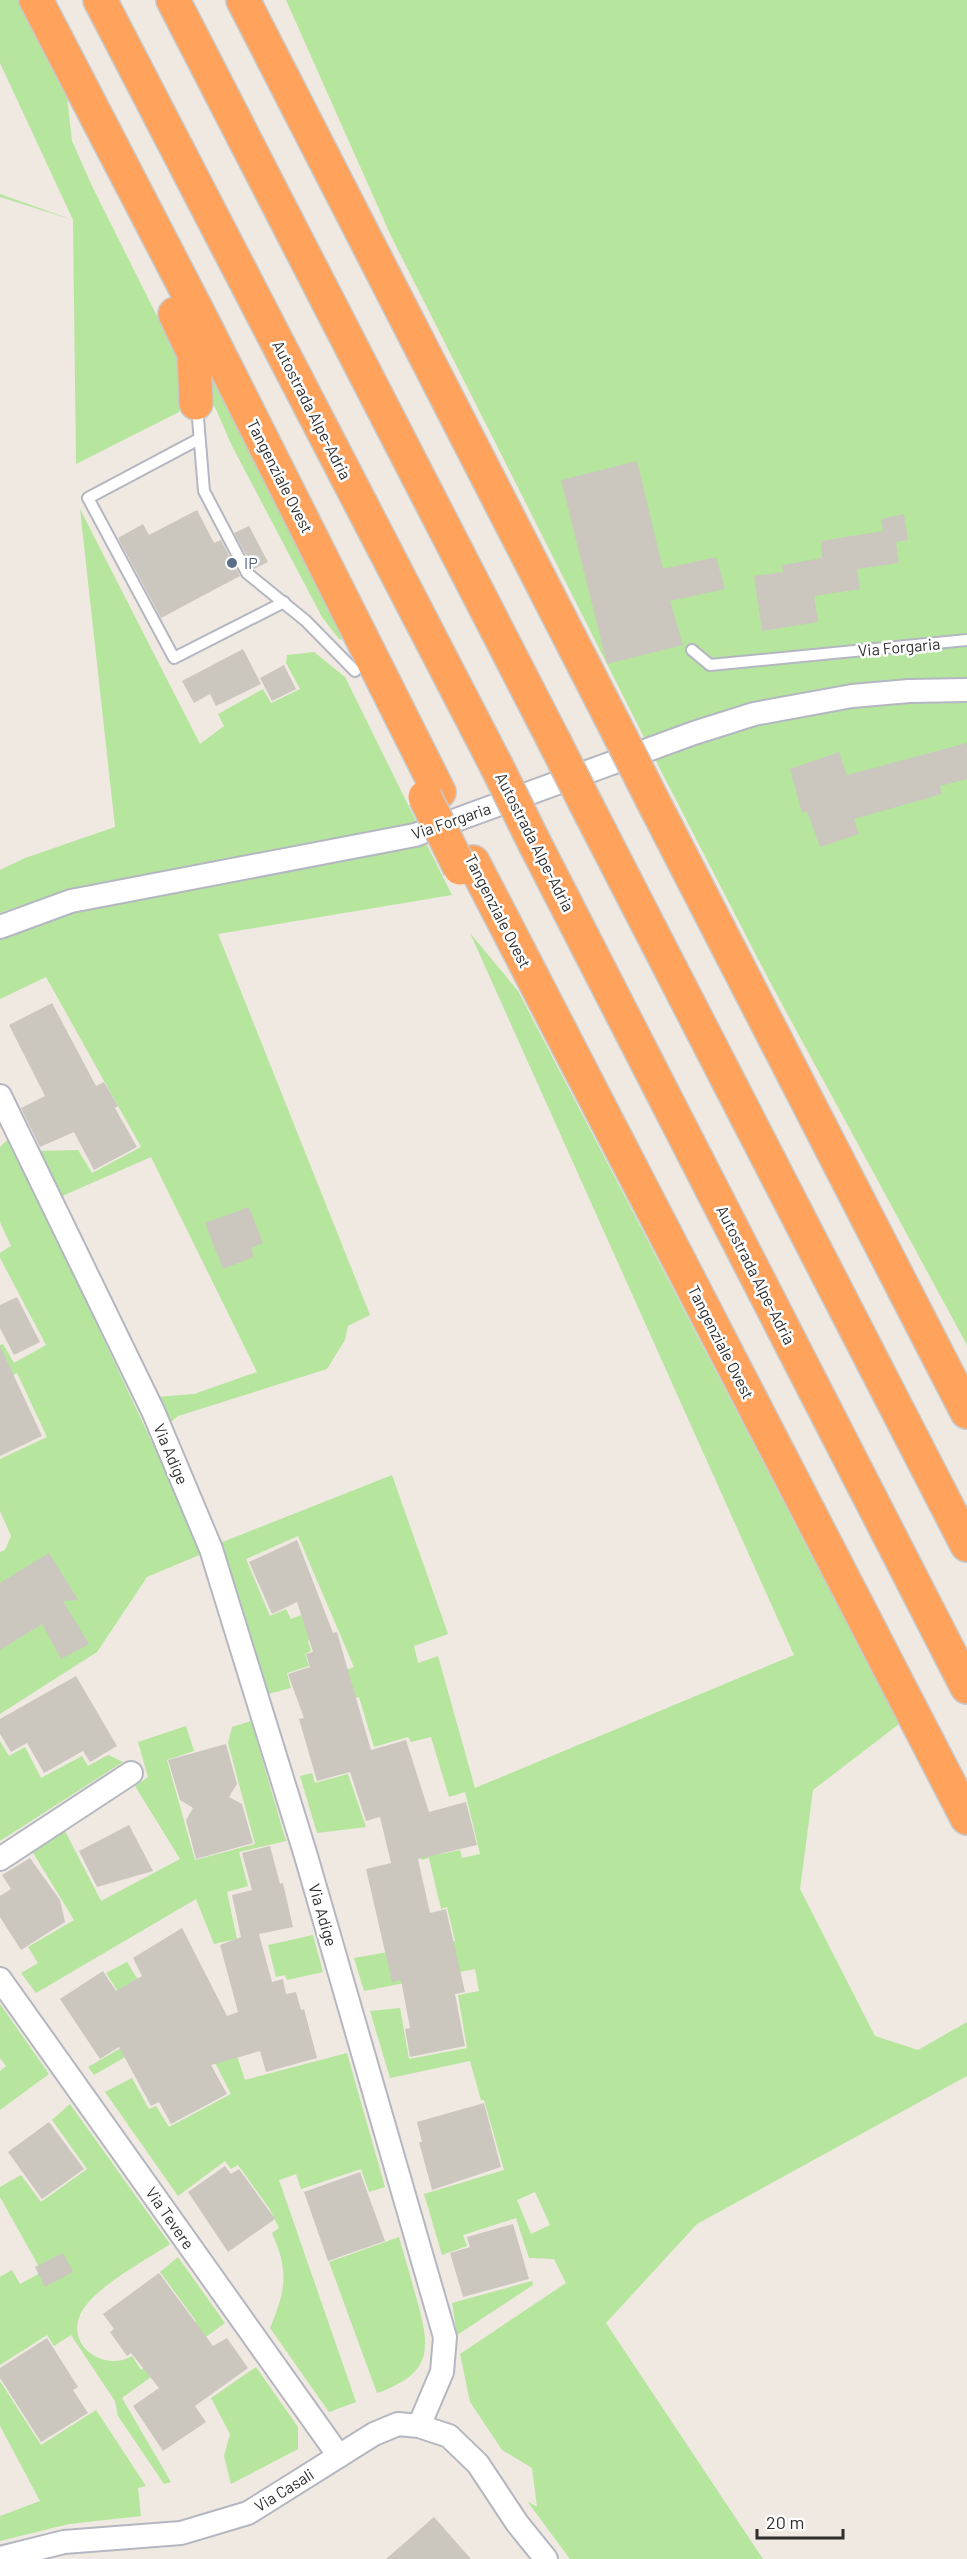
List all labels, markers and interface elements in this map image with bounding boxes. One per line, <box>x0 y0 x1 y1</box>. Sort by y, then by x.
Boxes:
street label: Autostrada Alpe-Adria <box>269 337 356 482</box>
street label: Tangenziale Ovest <box>244 416 317 536</box>
place label: IP <box>244 553 258 572</box>
marker: IP <box>225 556 239 570</box>
street label: Via Forgaria <box>857 633 941 660</box>
street label: Autostrada Alpe-Adria <box>492 769 579 914</box>
street label: Via Forgaria <box>409 798 493 843</box>
street label: Tangenziale Ovest <box>462 851 535 971</box>
street label: Autostrada Alpe-Adria <box>713 1202 800 1347</box>
street label: Tangenziale Ovest <box>685 1282 758 1402</box>
street label: Via Adige <box>150 1420 193 1487</box>
street label: Via Adige <box>305 1881 341 1948</box>
street label: Via Tevere <box>142 2183 199 2252</box>
street label: Via Casali <box>251 2464 317 2515</box>
scale bar <box>757 2502 842 2540</box>
text: 20 m <box>766 2511 804 2533</box>

